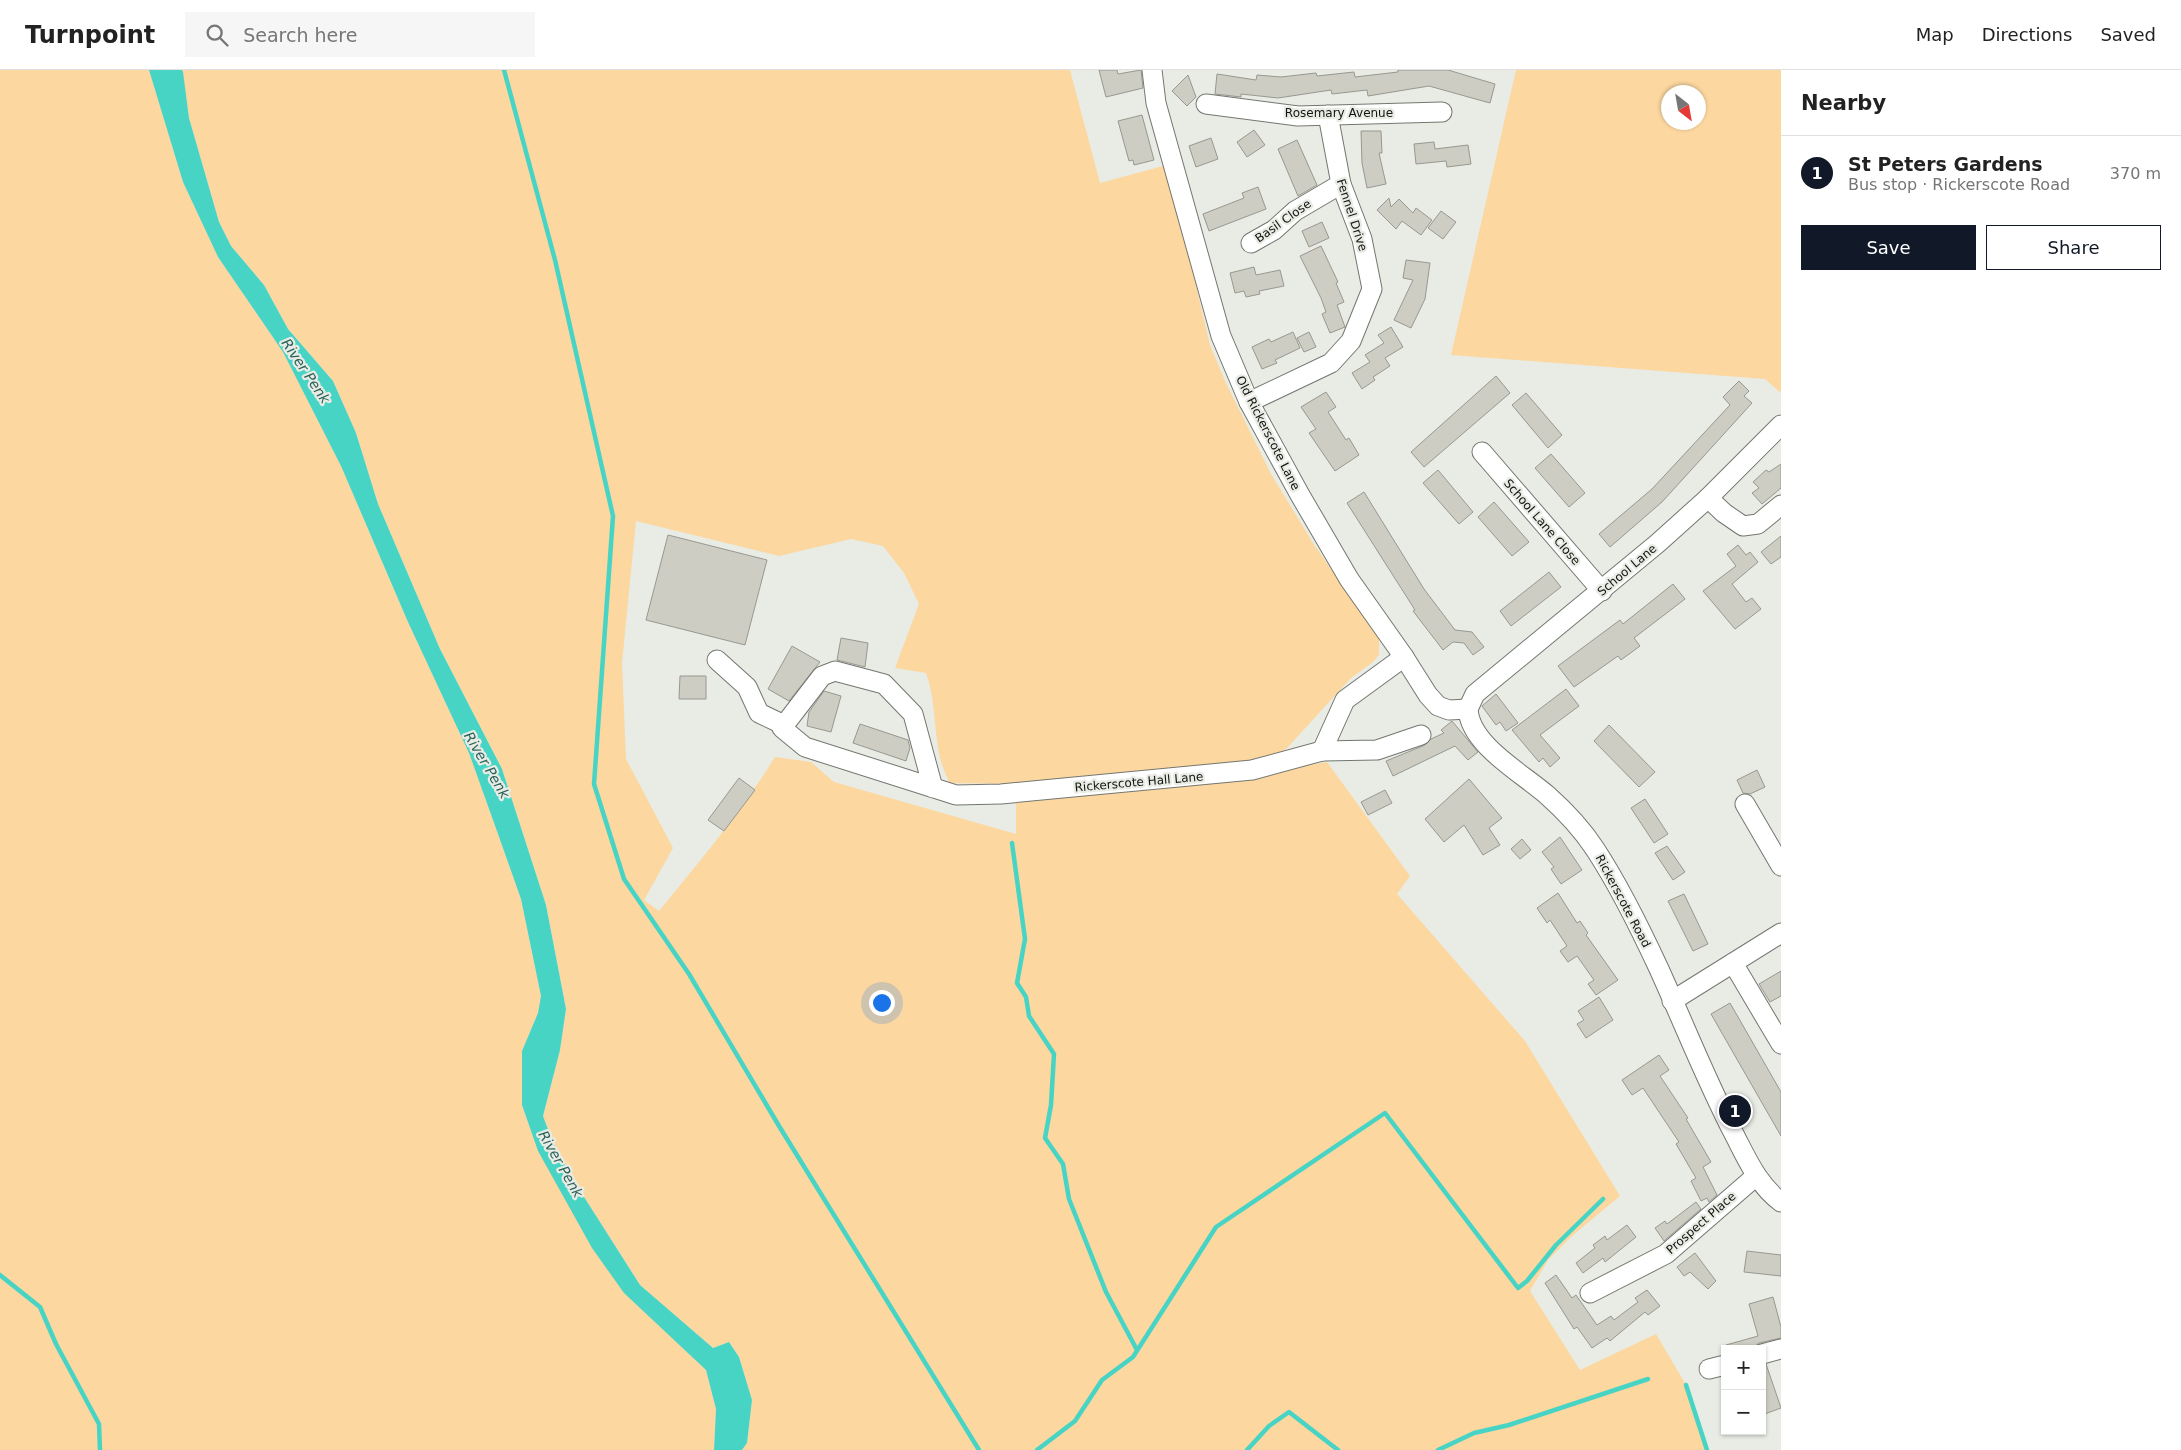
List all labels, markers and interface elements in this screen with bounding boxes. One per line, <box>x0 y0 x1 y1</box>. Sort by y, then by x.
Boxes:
search box <box>185 12 535 57</box>
text: Turnpoint <box>25 21 155 49</box>
icon: search <box>203 21 231 49</box>
text: Search here <box>243 24 357 46</box>
text: Map <box>1916 24 1954 45</box>
text: Directions <box>1982 24 2072 45</box>
text: Saved <box>2100 24 2156 45</box>
north arrow <box>1661 85 1706 130</box>
text: Nearby <box>1801 91 1886 115</box>
street label: Rosemary Avenue <box>1285 106 1393 120</box>
text: St Peters Gardens <box>1848 153 2043 175</box>
text: 1 <box>1811 164 1823 183</box>
text: 370 m <box>2110 164 2161 183</box>
text: Bus stop · Rickerscote Road <box>1848 175 2070 194</box>
street label: Fennel Drive <box>1334 177 1370 253</box>
street label: Basil Close <box>1252 197 1314 245</box>
button: Save <box>1801 225 1976 270</box>
button: Share <box>1986 225 2161 270</box>
water label: River Penk <box>278 336 334 407</box>
street label: Old Rickerscote Lane <box>1233 373 1303 493</box>
street label: School Lane Close <box>1501 476 1583 568</box>
street label: School Lane <box>1595 541 1659 599</box>
water label: River Penk <box>461 729 514 802</box>
street label: Rickerscote Hall Lane <box>1074 769 1204 795</box>
street label: Rickerscote Road <box>1593 852 1653 950</box>
your location <box>869 990 895 1016</box>
pin: 1 <box>1719 1092 1751 1130</box>
water label: River Penk <box>535 1128 587 1201</box>
street label: Prospect Place <box>1663 1189 1739 1257</box>
map controls <box>1721 1345 1766 1435</box>
button: + <box>1721 1345 1766 1390</box>
button: − <box>1721 1390 1766 1435</box>

